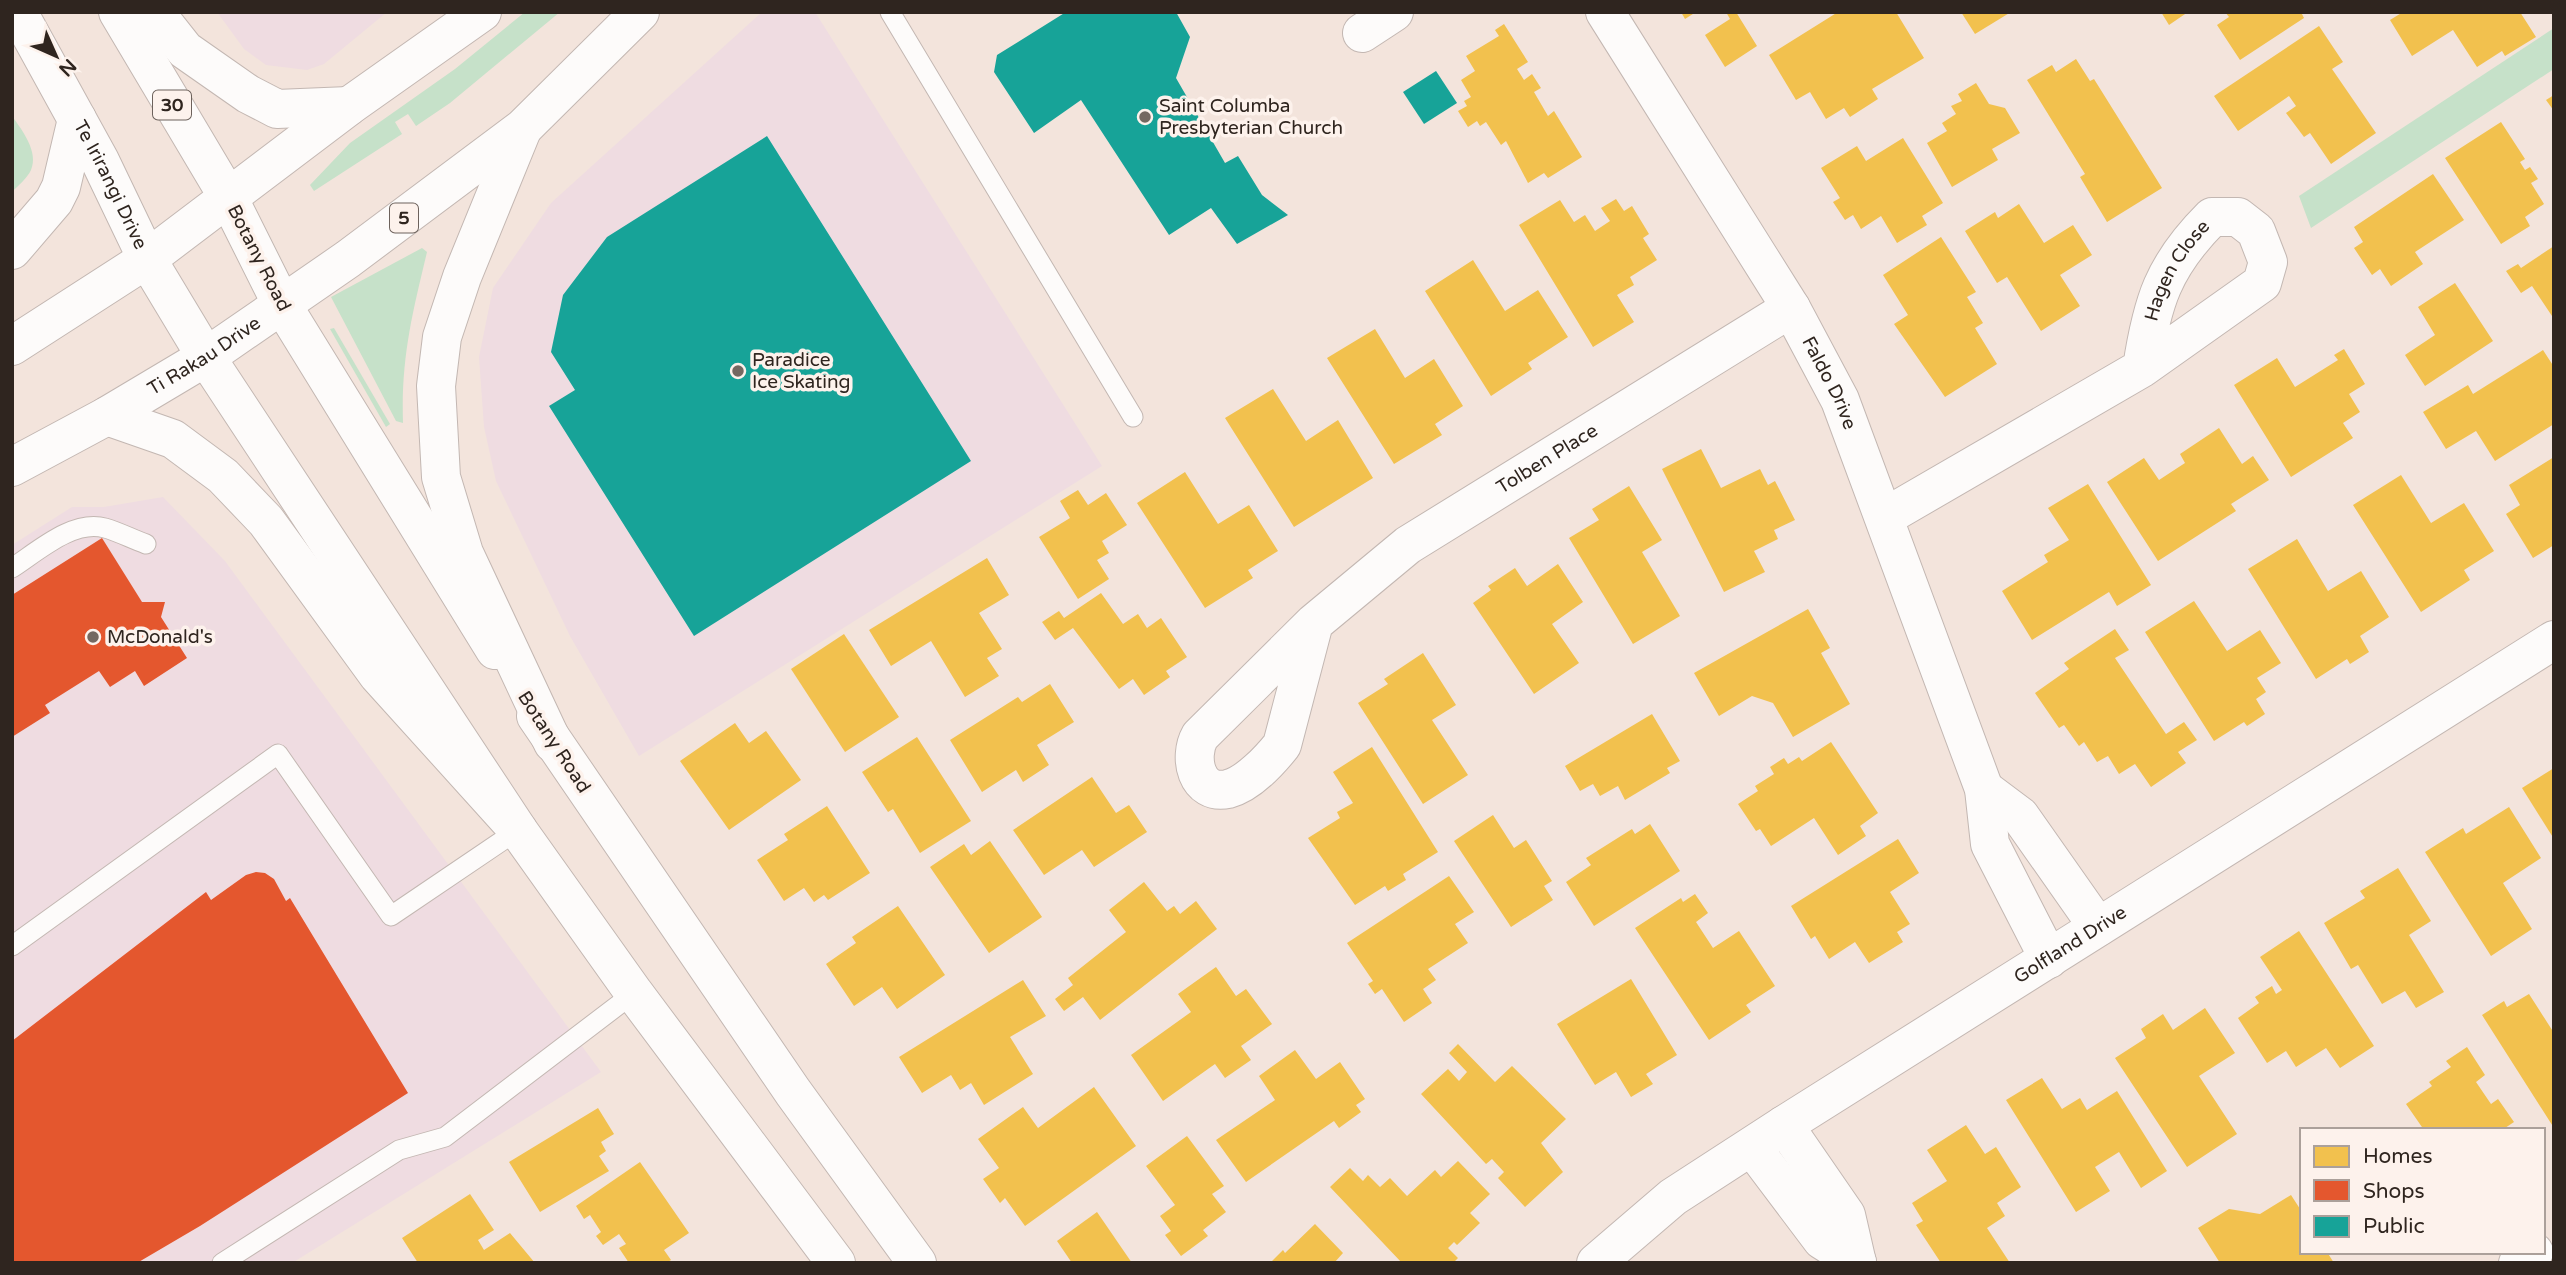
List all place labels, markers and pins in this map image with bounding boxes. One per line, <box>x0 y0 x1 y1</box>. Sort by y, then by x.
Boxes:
place label: Saint Columba Presbyterian Church <box>1159 95 1343 139</box>
marker: Saint Columba Presbyterian Church <box>1137 109 1153 125</box>
place label: Paradice Ice Skating <box>752 349 851 393</box>
marker: Paradice Ice Skating <box>730 363 746 379</box>
place label: McDonald's <box>107 626 213 648</box>
marker: McDonald's <box>85 629 101 645</box>

